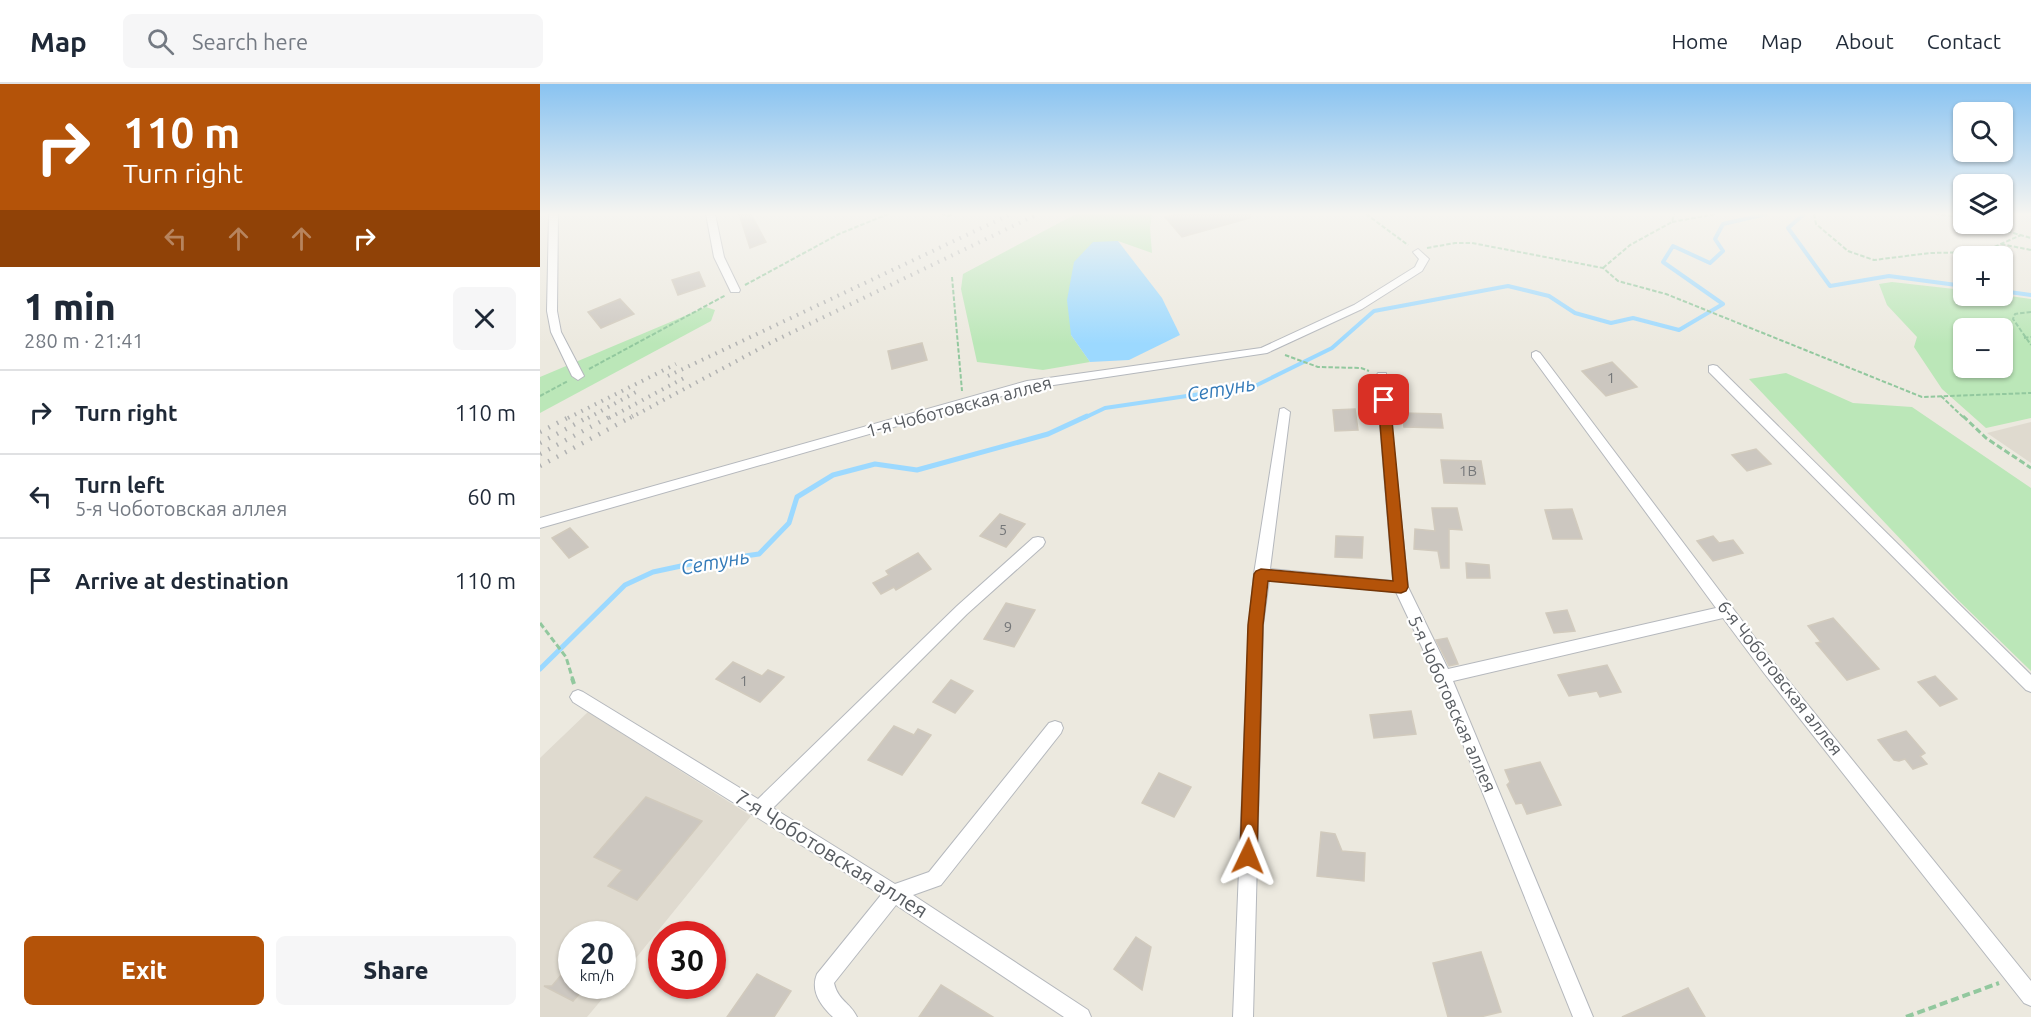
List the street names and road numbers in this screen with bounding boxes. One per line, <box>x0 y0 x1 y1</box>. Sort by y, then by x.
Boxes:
street label: 1-я Чоботовская аллея <box>864 372 1054 440</box>
street label: 6-я Чоботовская аллея <box>1714 596 1847 759</box>
street label: 5-я Чоботовская аллея <box>1405 612 1501 795</box>
street label: 7-я Чоботовская аллея <box>731 784 932 922</box>

